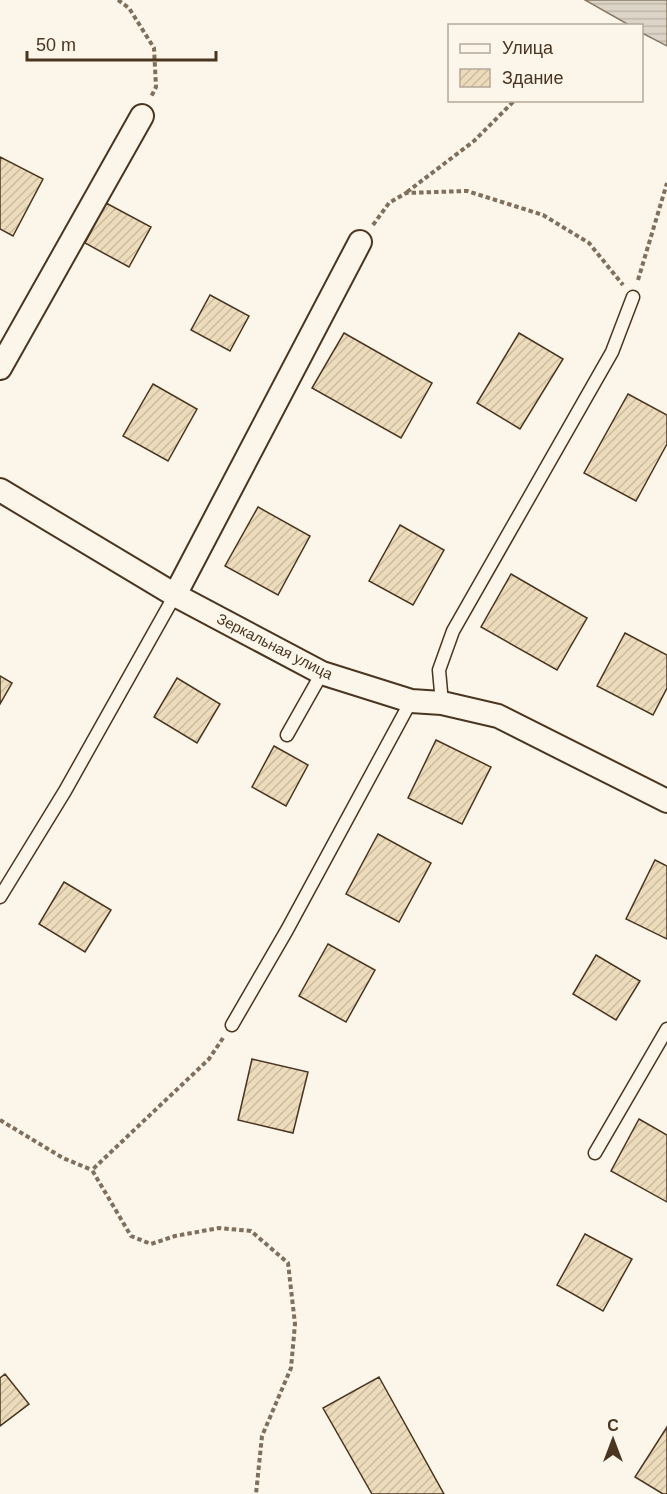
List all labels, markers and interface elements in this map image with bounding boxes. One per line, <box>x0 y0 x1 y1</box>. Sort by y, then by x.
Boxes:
scale bar <box>27 24 216 62</box>
legend <box>448 24 643 102</box>
text: 50 m <box>36 35 76 55</box>
text: Улица <box>502 38 554 58</box>
text: Здание <box>502 68 563 88</box>
street label: Зеркальная улица <box>214 609 336 683</box>
north arrow <box>583 1410 643 1470</box>
text: С <box>607 1417 619 1434</box>

